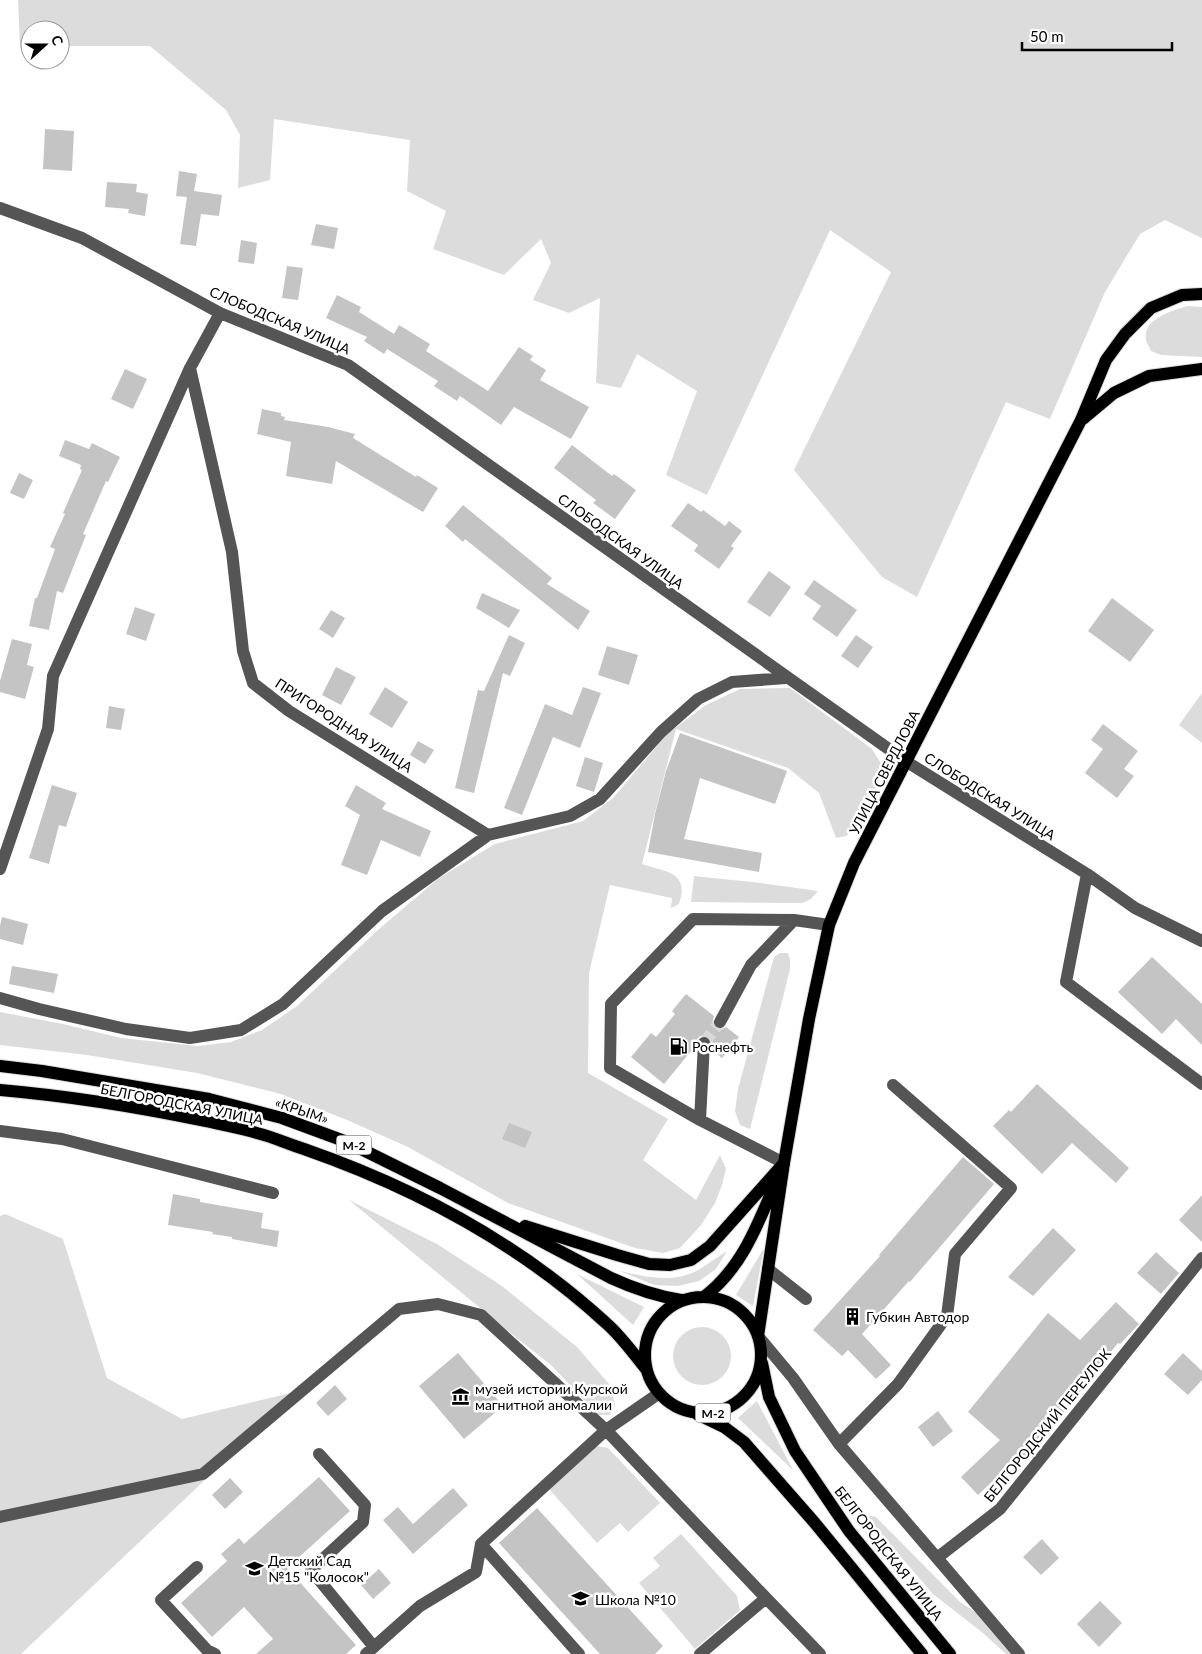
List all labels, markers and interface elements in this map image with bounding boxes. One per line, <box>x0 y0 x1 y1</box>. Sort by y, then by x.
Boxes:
north arrow <box>20 20 70 70</box>
scale bar <box>1022 20 1172 52</box>
text: 50 m <box>1030 27 1064 45</box>
text: С <box>48 33 67 48</box>
street label: СЛОБОДСКАЯ УЛИЦА <box>207 283 353 358</box>
street label: СЛОБОДСКАЯ УЛИЦА <box>555 490 688 593</box>
street label: ПРИГОРОДНАЯ УЛИЦА <box>272 674 416 776</box>
street label: УЛИЦА СВЕРДЛОВА <box>845 706 923 837</box>
street label: СЛОБОДСКАЯ УЛИЦА <box>921 749 1059 844</box>
fuel station icon: Роснефть <box>668 1036 688 1056</box>
place label: Роснефть <box>692 1038 754 1055</box>
street label: БЕЛГОРОДСКАЯ УЛИЦА <box>99 1080 265 1128</box>
street label: «КРЫМ» <box>273 1093 331 1127</box>
road number: М-2 <box>336 1136 372 1154</box>
building icon: Губкин Автодор <box>842 1306 862 1326</box>
place label: Губкин Автодор <box>866 1308 970 1325</box>
street label: БЕЛГОРОДСКИЙ ПЕРЕУЛОК <box>980 1344 1115 1505</box>
place label: музей истории Курской магнитной аномалии <box>475 1380 628 1413</box>
museum icon: музей истории Курской магнитной аномалии <box>451 1386 471 1406</box>
road number: М-2 <box>696 1404 730 1422</box>
street label: БЕЛГОРОДСКАЯ УЛИЦА <box>831 1483 947 1624</box>
place label: Детский Сад №15 "Колосок" <box>268 1552 369 1585</box>
school or university icon: Детский Сад №15 "Колосок" <box>244 1558 264 1578</box>
school or university icon: Школа №10 <box>571 1589 591 1609</box>
place label: Школа №10 <box>595 1591 676 1608</box>

